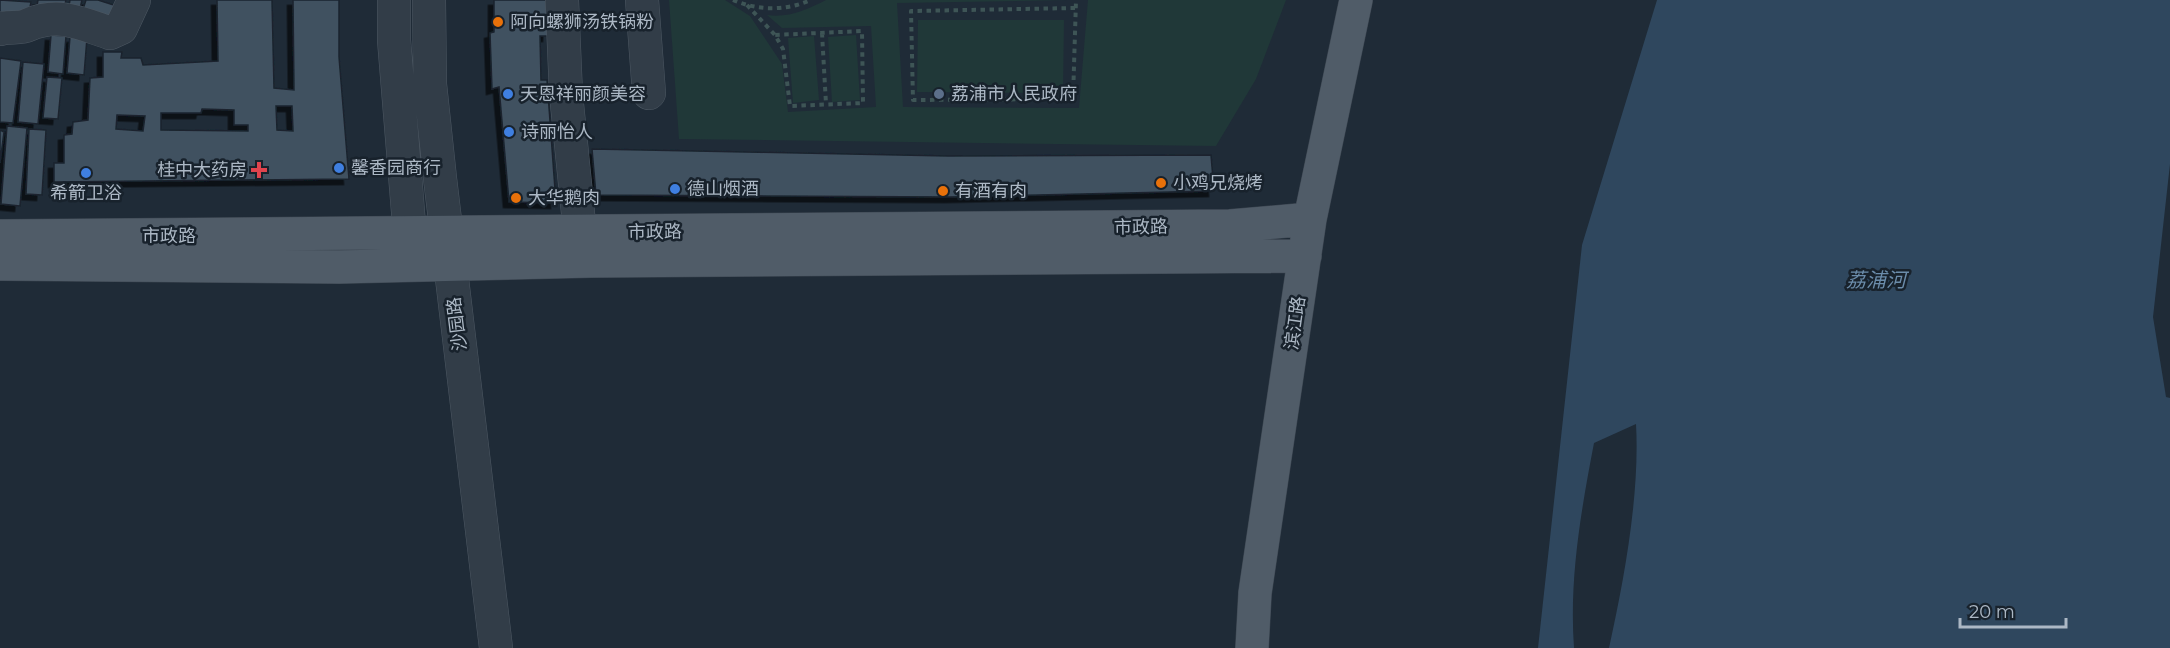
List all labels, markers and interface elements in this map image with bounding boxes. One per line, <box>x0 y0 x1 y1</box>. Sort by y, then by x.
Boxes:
place label: 阿向螺狮汤铁锅粉 <box>510 11 654 33</box>
marker: 阿向螺狮汤铁锅粉 <box>491 15 505 29</box>
place label: 天恩祥丽颜美容 <box>520 83 646 105</box>
place label: 荔浦市人民政府 <box>951 83 1077 105</box>
marker: 天恩祥丽颜美容 <box>501 87 515 101</box>
marker: 荔浦市人民政府 <box>932 87 946 101</box>
place label: 诗丽怡人 <box>521 121 593 143</box>
marker: 诗丽怡人 <box>502 125 516 139</box>
place label: 馨香园商行 <box>351 157 441 179</box>
place label: 桂中大药房 <box>157 159 247 181</box>
marker: 馨香园商行 <box>332 161 346 175</box>
marker: 桂中大药房 <box>252 163 266 177</box>
marker: 希箭卫浴 <box>79 166 93 180</box>
place label: 小鸡兄烧烤 <box>1173 172 1263 194</box>
marker: 小鸡兄烧烤 <box>1154 176 1168 190</box>
place label: 德山烟酒 <box>687 178 759 200</box>
place label: 有酒有肉 <box>955 180 1027 202</box>
place label: 希箭卫浴 <box>50 182 122 204</box>
marker: 德山烟酒 <box>668 182 682 196</box>
marker: 有酒有肉 <box>936 184 950 198</box>
place label: 大华鹅肉 <box>528 187 600 209</box>
marker: 大华鹅肉 <box>509 191 523 205</box>
street label: 市政路 <box>1114 216 1168 238</box>
street label: 市政路 <box>628 221 682 243</box>
street label: 市政路 <box>142 225 196 247</box>
water label: 荔浦河 <box>1846 268 1910 292</box>
street label: 滨江路 <box>1280 295 1310 351</box>
street label: 沙园路 <box>443 296 471 352</box>
scale bar <box>1960 591 2066 629</box>
text: 20 m <box>1969 601 2015 623</box>

